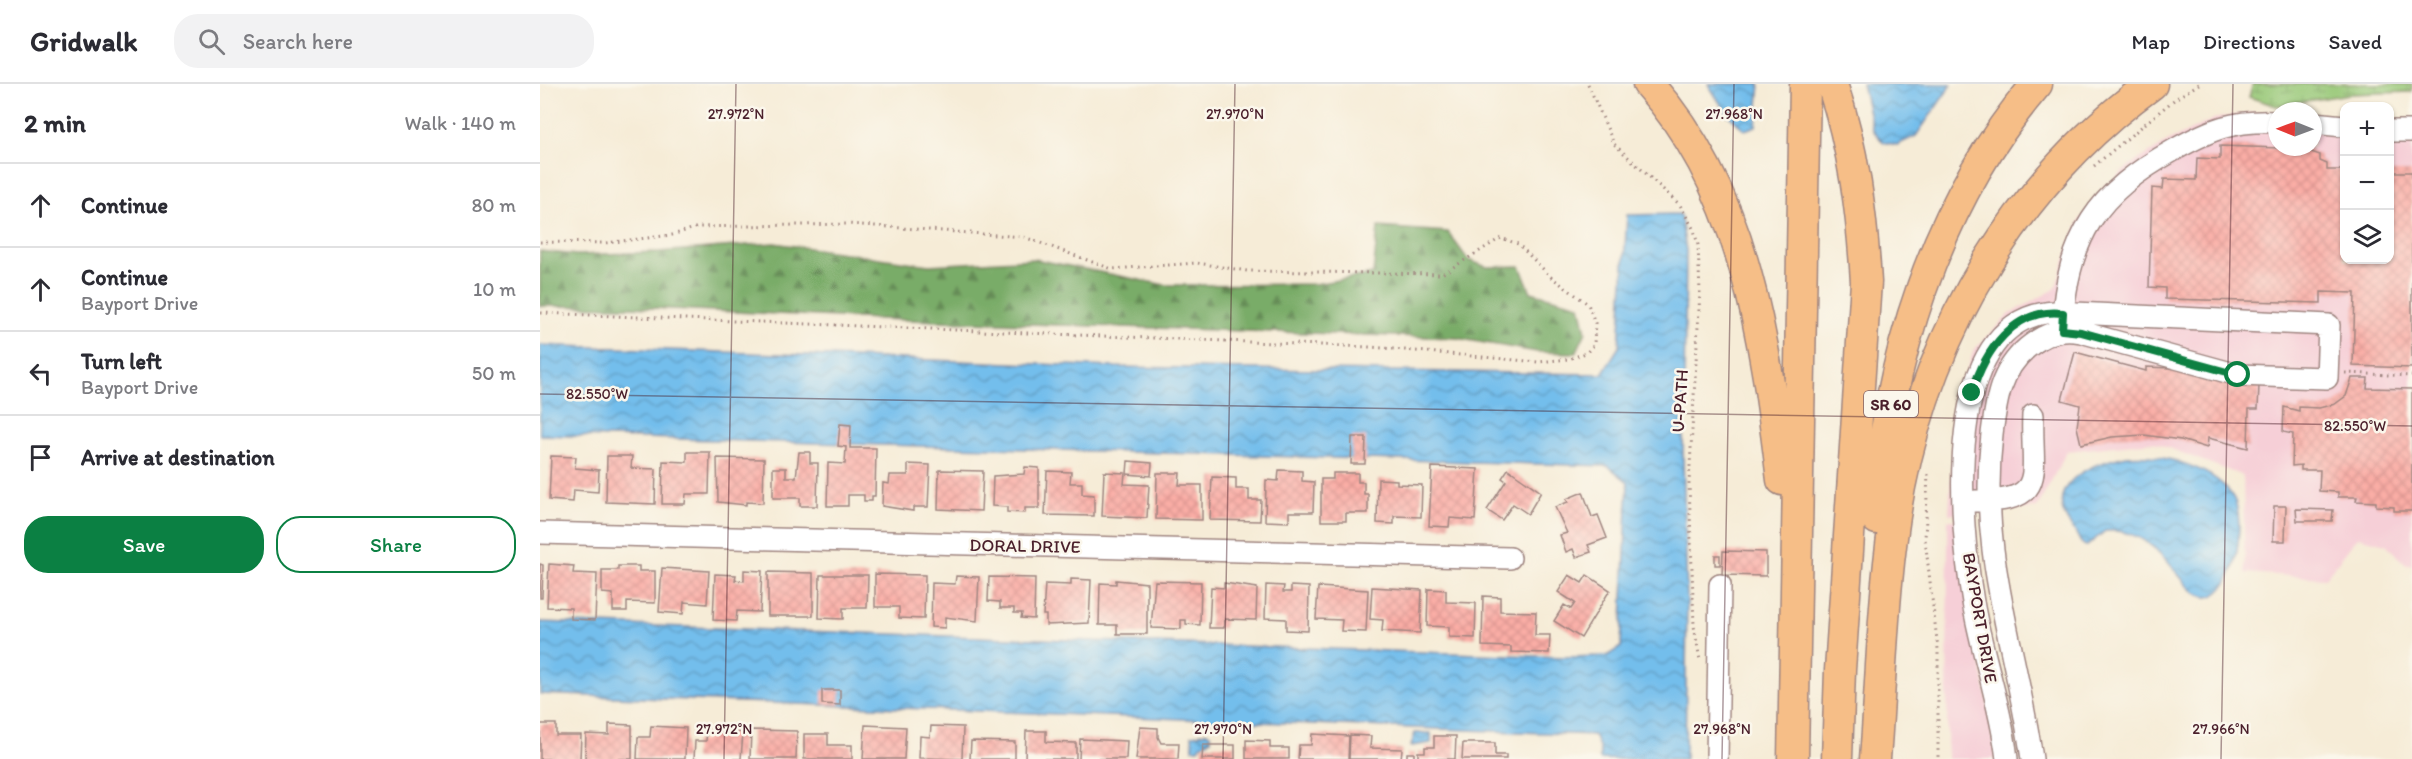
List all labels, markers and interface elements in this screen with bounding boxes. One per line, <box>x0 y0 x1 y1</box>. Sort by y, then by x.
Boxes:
search box <box>174 14 594 68</box>
text: Gridwalk <box>30 24 138 58</box>
icon: search <box>195 25 228 58</box>
text: Search here <box>243 28 353 55</box>
text: Map <box>2132 29 2170 54</box>
text: Directions <box>2203 29 2295 54</box>
text: Saved <box>2328 29 2382 54</box>
north arrow <box>2268 102 2322 156</box>
map controls <box>2340 102 2394 264</box>
button: + <box>2340 102 2394 156</box>
text: 27.972°N <box>708 105 764 123</box>
text: 27.970°N <box>1206 105 1264 123</box>
text: 27.968°N <box>1705 105 1763 123</box>
text: 2 min <box>24 107 86 139</box>
text: Walk · 140 m <box>405 111 516 135</box>
button: − <box>2340 156 2394 210</box>
icon: ahead <box>24 189 57 222</box>
text: Continue <box>81 192 168 219</box>
text: 80 m <box>471 193 516 217</box>
button: layers <box>2340 210 2394 264</box>
text: Continue <box>81 264 168 291</box>
icon: ahead <box>24 273 57 306</box>
text: 10 m <box>473 277 516 301</box>
text: Bayport Drive <box>81 291 198 315</box>
text: Turn left <box>81 348 162 375</box>
icon: left <box>24 357 57 390</box>
text: 50 m <box>472 361 516 385</box>
route start <box>2224 361 2250 387</box>
street label: U-PATH <box>1667 369 1693 433</box>
text: Bayport Drive <box>81 375 198 399</box>
route end <box>1958 379 1984 405</box>
text: 82.550°W <box>566 385 628 403</box>
road number: SR 60 <box>1864 391 1918 417</box>
text: 82.550°W <box>2324 417 2386 435</box>
icon: arrive <box>24 441 57 474</box>
text: Arrive at destination <box>81 444 275 471</box>
button: Save <box>24 516 264 573</box>
button: Share <box>276 516 516 573</box>
street label: DORAL DRIVE <box>969 534 1081 558</box>
street label: BAYPORT DRIVE <box>1958 551 2002 685</box>
text: 27.972°N <box>696 720 752 738</box>
text: 27.970°N <box>1194 720 1252 738</box>
text: 27.968°N <box>1693 720 1751 738</box>
text: 27.966°N <box>2192 720 2250 738</box>

